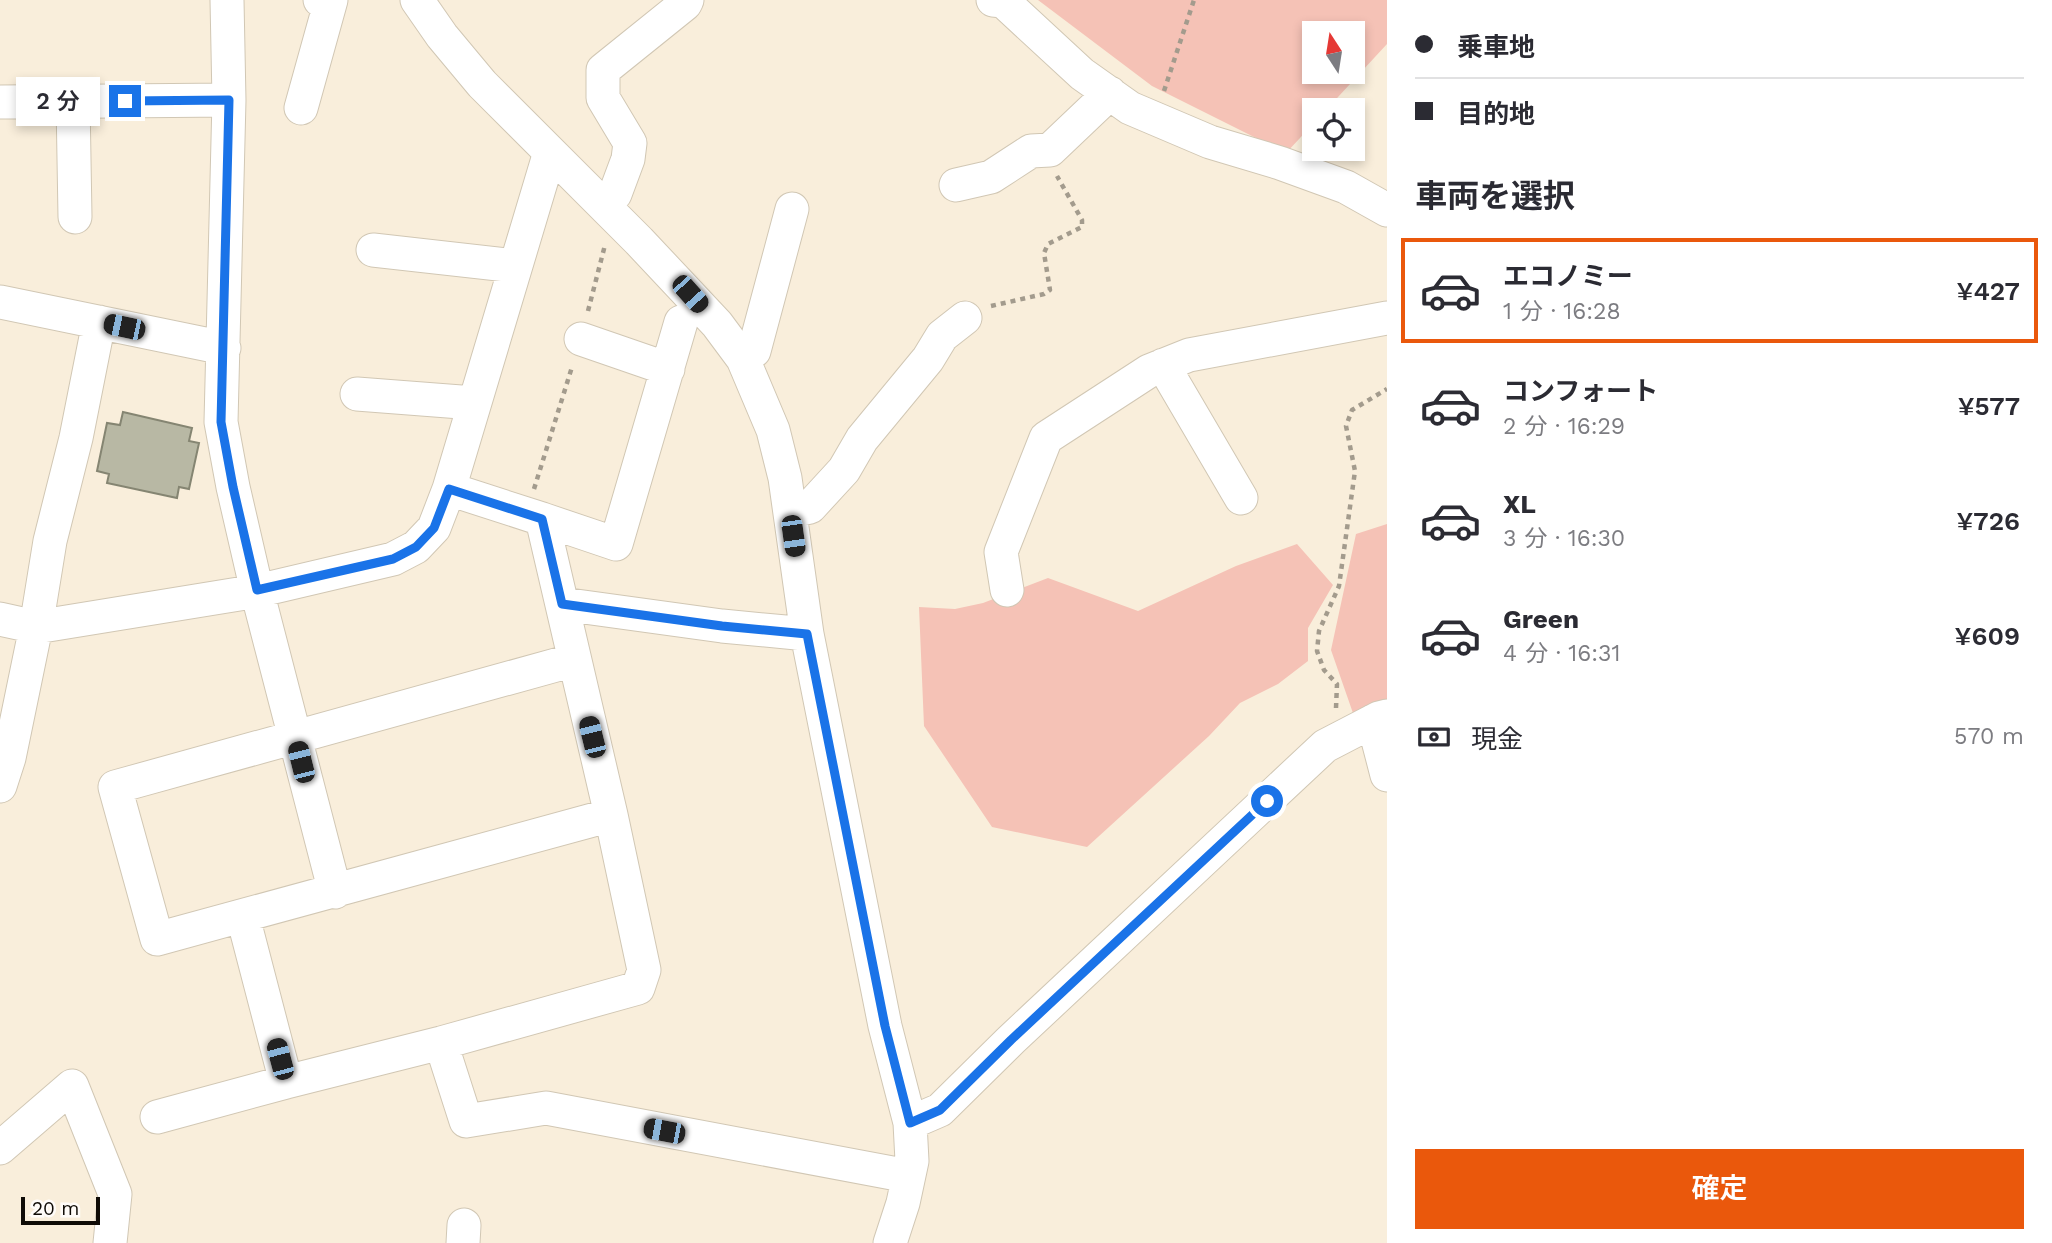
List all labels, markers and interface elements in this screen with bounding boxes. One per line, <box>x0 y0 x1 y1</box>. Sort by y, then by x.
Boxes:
north arrow <box>1302 21 1365 84</box>
map controls <box>1302 21 1365 161</box>
text: 乗車地 <box>1457 32 1535 62</box>
callout: 2 分 <box>17 76 100 126</box>
route end <box>109 85 141 117</box>
text: 2 分 <box>36 88 80 115</box>
button: locate <box>1302 98 1365 161</box>
text: 目的地 <box>1457 99 1535 129</box>
text: 車両を選択 <box>1415 177 1575 215</box>
icon: car <box>1419 259 1482 322</box>
text: エコノミー <box>1503 261 1633 291</box>
car <box>669 271 712 317</box>
text: ¥427 <box>1957 276 2020 306</box>
text: 1 分 · 16:28 <box>1503 298 1621 325</box>
car <box>102 312 147 342</box>
icon: car <box>1419 374 1482 437</box>
text: コンフォート <box>1503 376 1658 406</box>
text: ¥577 <box>1958 391 2020 421</box>
text: 2 分 · 16:29 <box>1503 413 1625 440</box>
icon: car <box>1419 489 1482 552</box>
text: XL <box>1503 489 1536 519</box>
text: ¥726 <box>1956 506 2020 536</box>
car <box>780 514 807 558</box>
text: 3 分 · 16:30 <box>1503 525 1625 552</box>
icon: car <box>1419 604 1482 667</box>
text: Green <box>1503 604 1579 634</box>
text: ¥609 <box>1955 621 2020 651</box>
text: 4 分 · 16:31 <box>1503 640 1620 667</box>
car <box>577 714 608 760</box>
icon: cash <box>1415 718 1453 756</box>
text: 570 m <box>1954 723 2024 750</box>
text: 現金 <box>1471 724 1523 754</box>
car <box>286 739 317 785</box>
route start <box>1251 785 1283 817</box>
car <box>265 1036 296 1082</box>
car <box>642 1117 687 1145</box>
button: 確定 <box>1415 1149 2024 1229</box>
scale bar <box>21 1194 100 1226</box>
text: 20 m <box>32 1197 79 1220</box>

